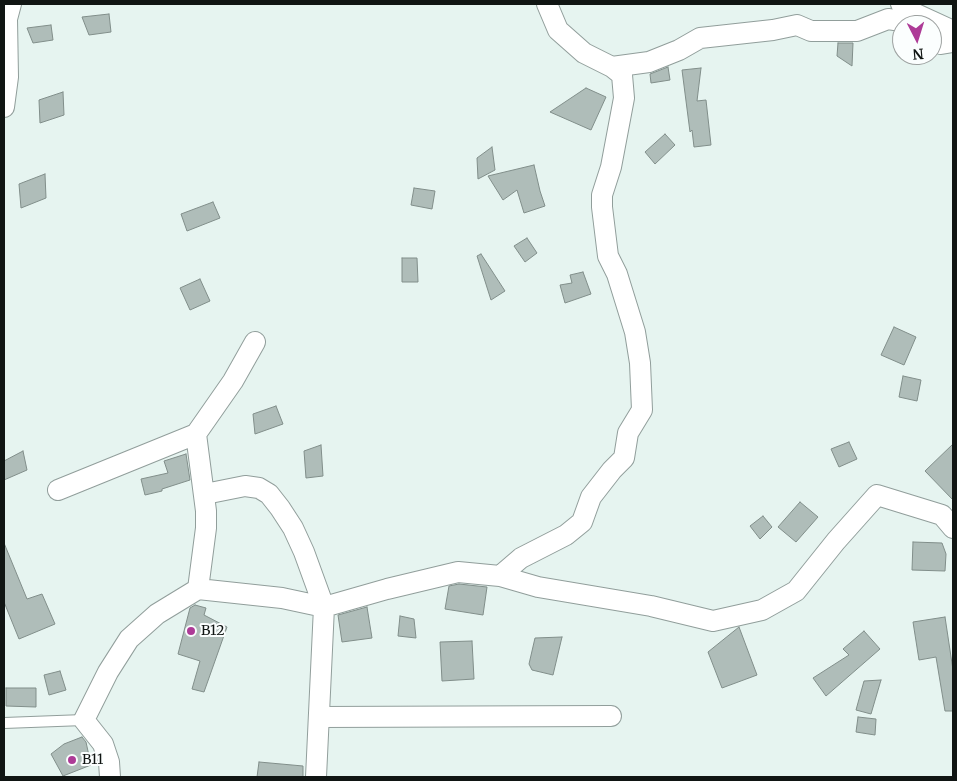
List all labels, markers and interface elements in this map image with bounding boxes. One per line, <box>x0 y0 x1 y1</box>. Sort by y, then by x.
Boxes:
north arrow <box>892 15 942 65</box>
text: N <box>912 44 925 63</box>
place label: B12 <box>201 623 225 639</box>
marker: B12 <box>185 625 197 637</box>
place label: B11 <box>82 752 103 768</box>
marker: B11 <box>66 754 78 766</box>

